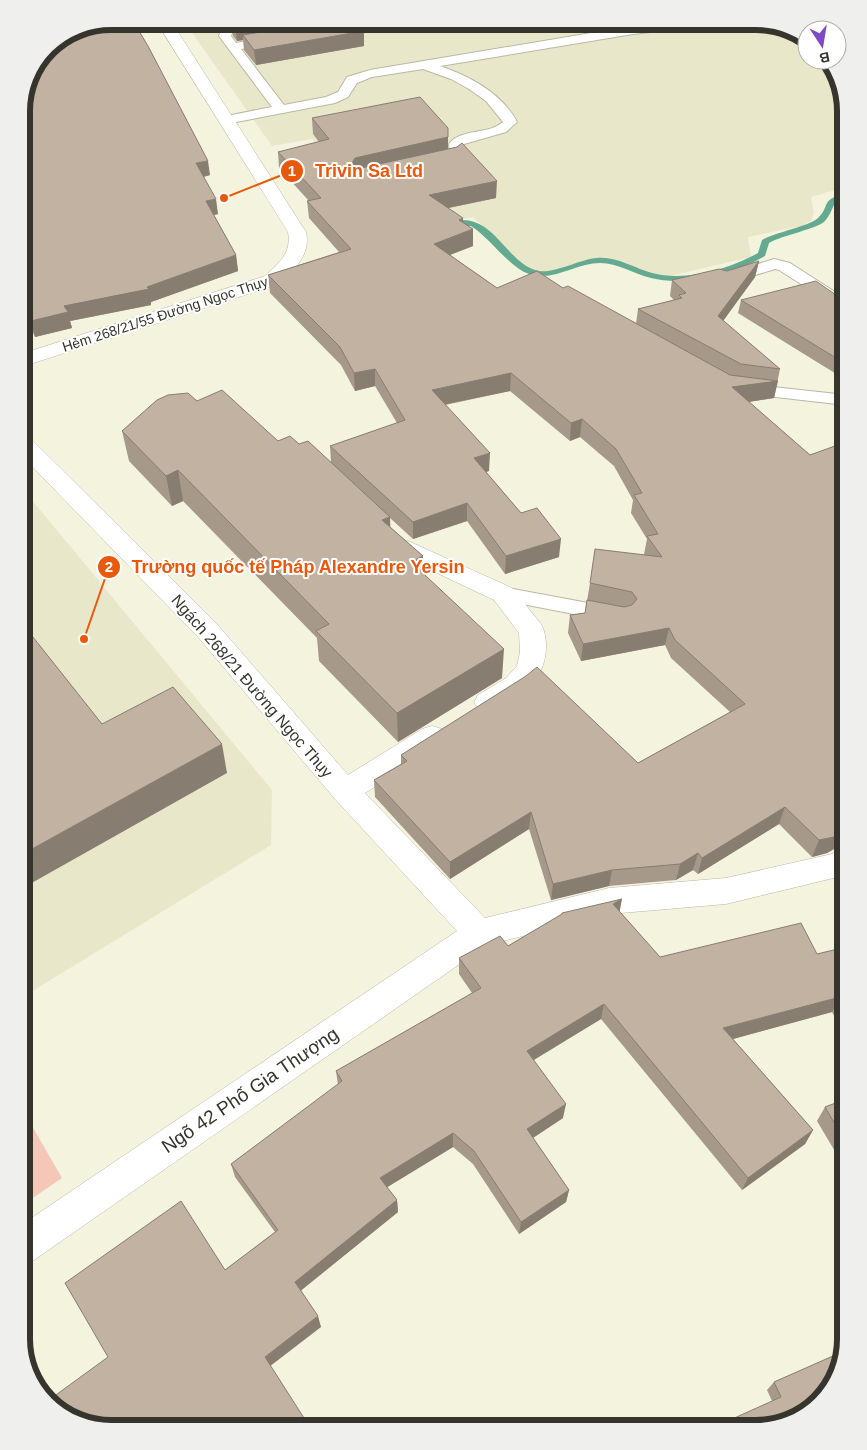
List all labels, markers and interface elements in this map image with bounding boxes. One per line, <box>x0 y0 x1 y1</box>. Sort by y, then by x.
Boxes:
north arrow <box>797 20 847 70</box>
text: B <box>818 49 831 67</box>
callout: Trivin Sa Ltd <box>280 155 433 188</box>
text: Trivin Sa Ltd <box>315 161 423 181</box>
text: 1 <box>288 162 296 179</box>
street label: Hẻm 268/21/55 Đường Ngọc Thụy <box>60 273 270 355</box>
callout: Trường quốc tế Pháp Alexandre Yersin <box>96 550 475 583</box>
text: Trường quốc tế Pháp Alexandre Yersin <box>132 557 464 577</box>
text: 2 <box>105 558 113 575</box>
street label: Ngách 268/21 Đường Ngọc Thụy <box>168 591 336 781</box>
street label: Ngõ 42 Phố Gia Thượng <box>158 1023 342 1157</box>

